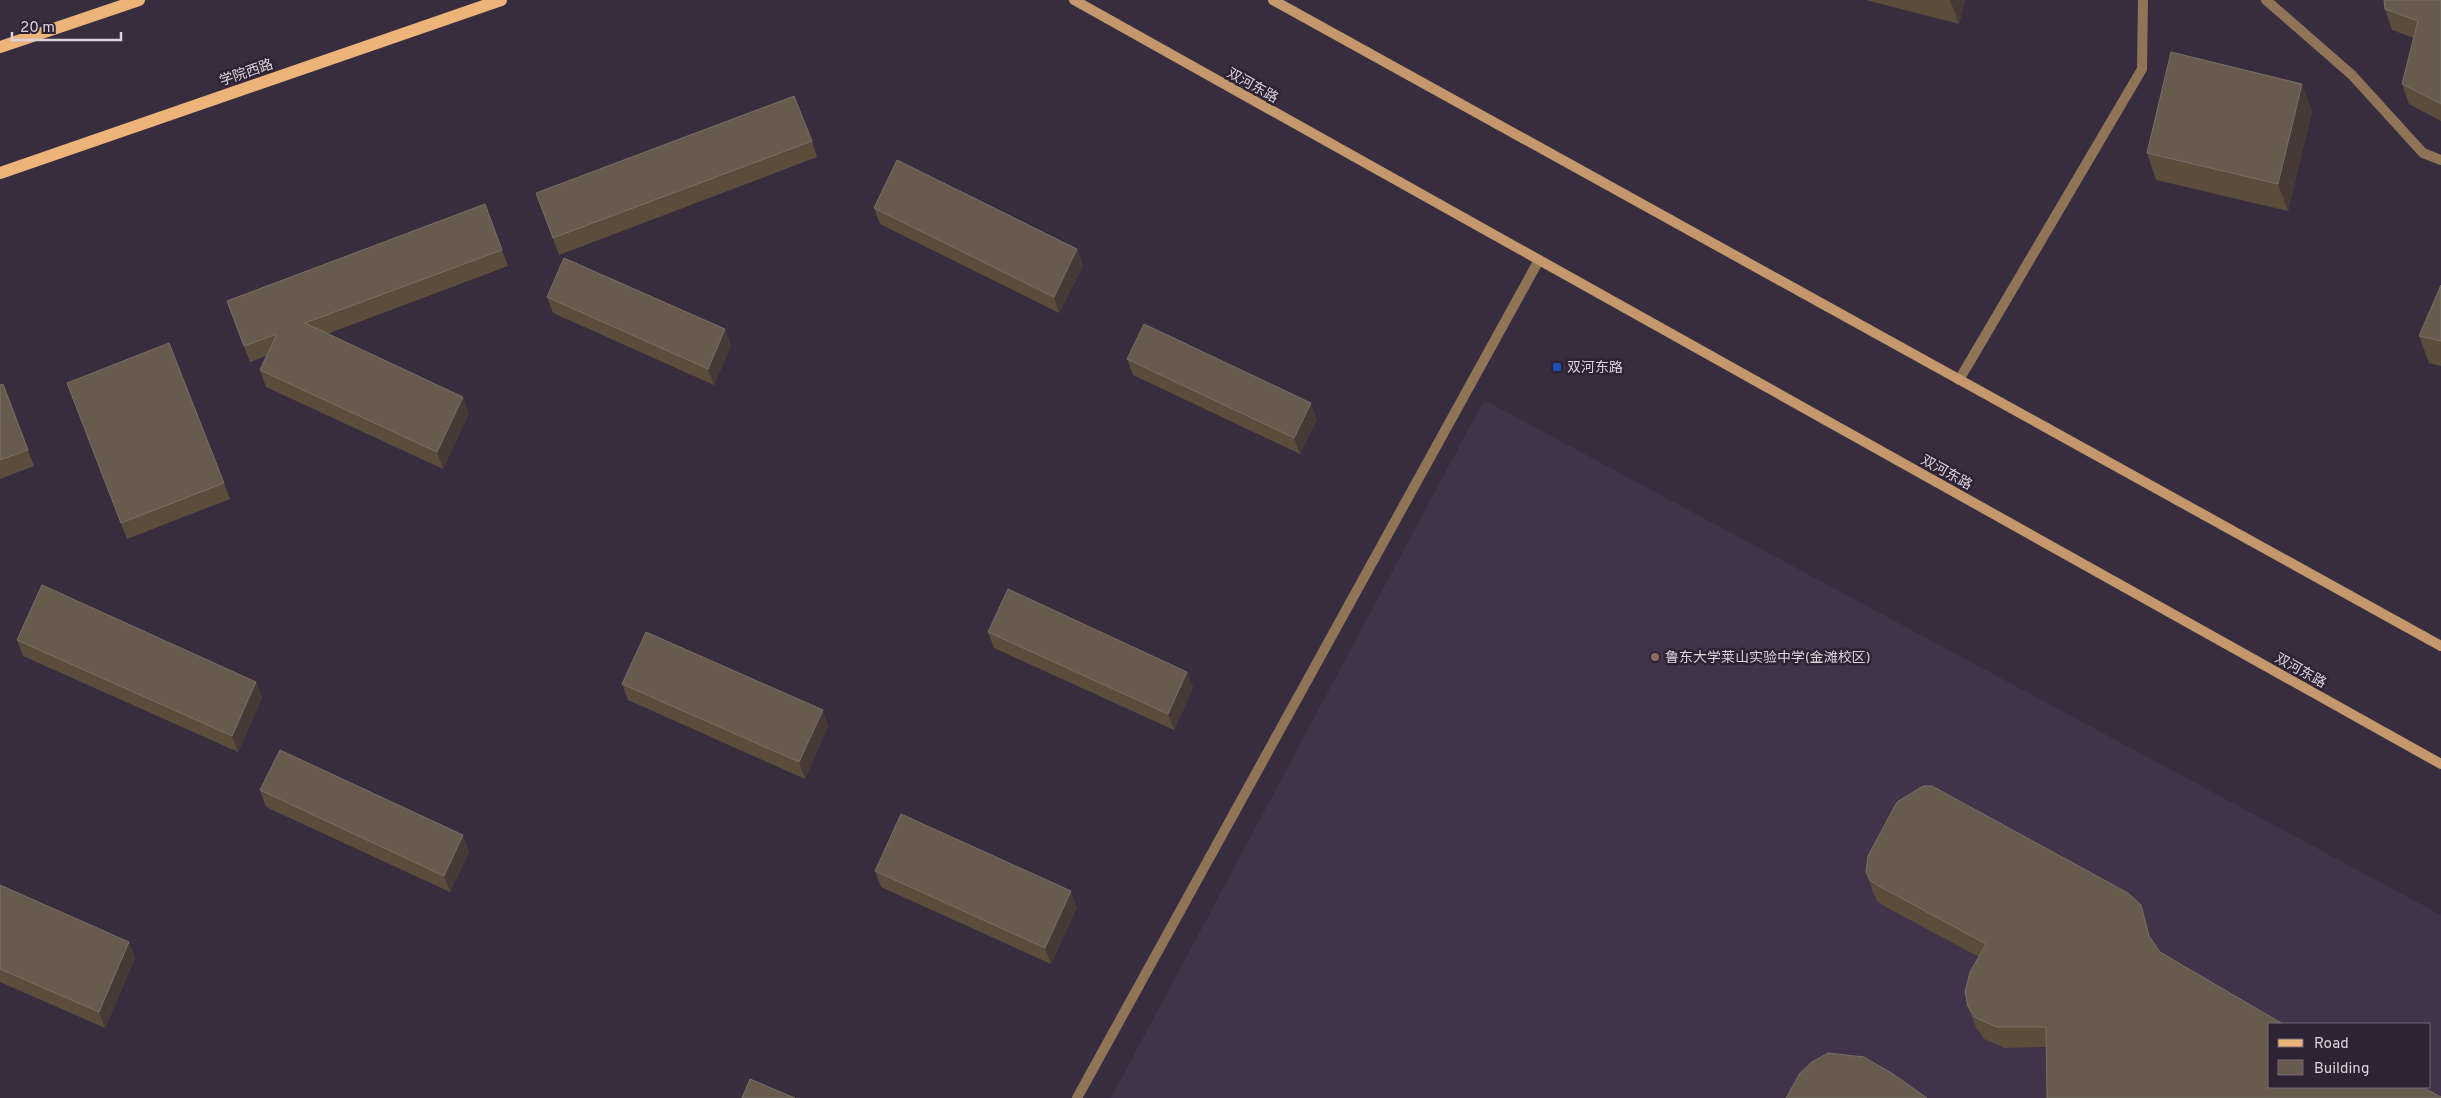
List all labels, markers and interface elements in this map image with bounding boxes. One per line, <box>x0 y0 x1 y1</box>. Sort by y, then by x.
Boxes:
scale bar <box>12 10 121 42</box>
text: 20 m <box>20 19 55 38</box>
street label: 学院西路 <box>217 56 276 91</box>
street label: 双河东路 <box>1224 65 1281 107</box>
place label: 双河东路 <box>1567 360 1623 377</box>
marker: 双河东路 <box>1551 361 1563 373</box>
street label: 双河东路 <box>1918 452 1975 494</box>
place label: 鲁东大学莱山实验中学(金滩校区) <box>1665 649 1871 667</box>
street label: 双河东路 <box>2272 650 2329 692</box>
marker: 鲁东大学莱山实验中学(金滩校区) <box>1649 651 1661 663</box>
legend <box>2268 1023 2431 1088</box>
text: Road <box>2314 1035 2349 1054</box>
text: Building <box>2314 1060 2369 1079</box>

